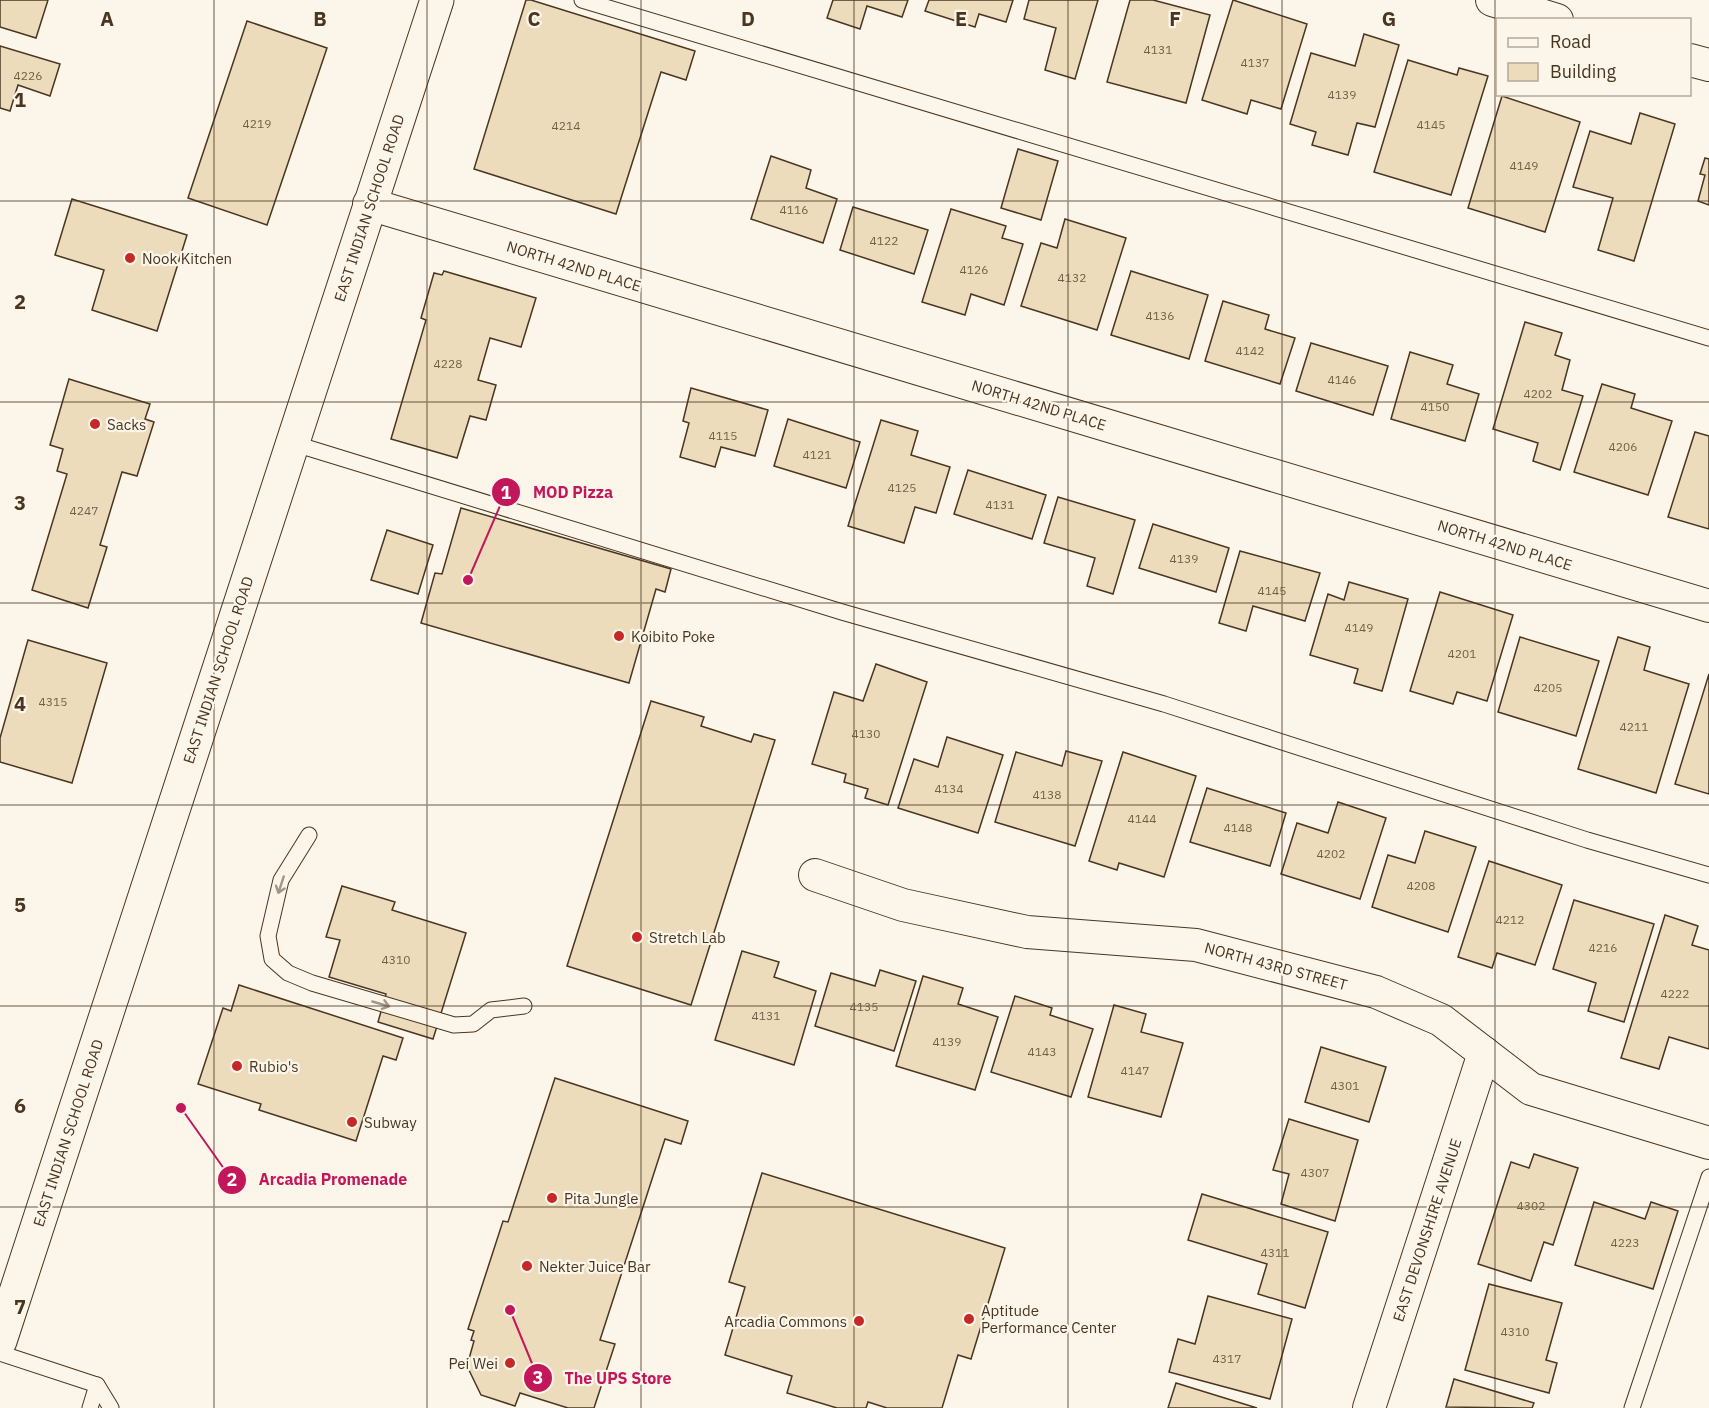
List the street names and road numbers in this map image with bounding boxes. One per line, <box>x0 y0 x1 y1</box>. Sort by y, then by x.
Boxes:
street label: EAST INDIAN SCHOOL ROAD <box>330 112 408 304</box>
street label: NORTH 42ND PLACE <box>504 236 644 296</box>
street label: NORTH 42ND PLACE <box>969 375 1109 435</box>
street label: NORTH 42ND PLACE <box>1435 515 1575 575</box>
street label: EAST INDIAN SCHOOL ROAD <box>179 574 257 766</box>
street label: NORTH 43RD STREET <box>1202 938 1350 994</box>
street label: EAST INDIAN SCHOOL ROAD <box>29 1037 107 1229</box>
street label: EAST DEVONSHIRE AVENUE <box>1388 1136 1466 1324</box>

